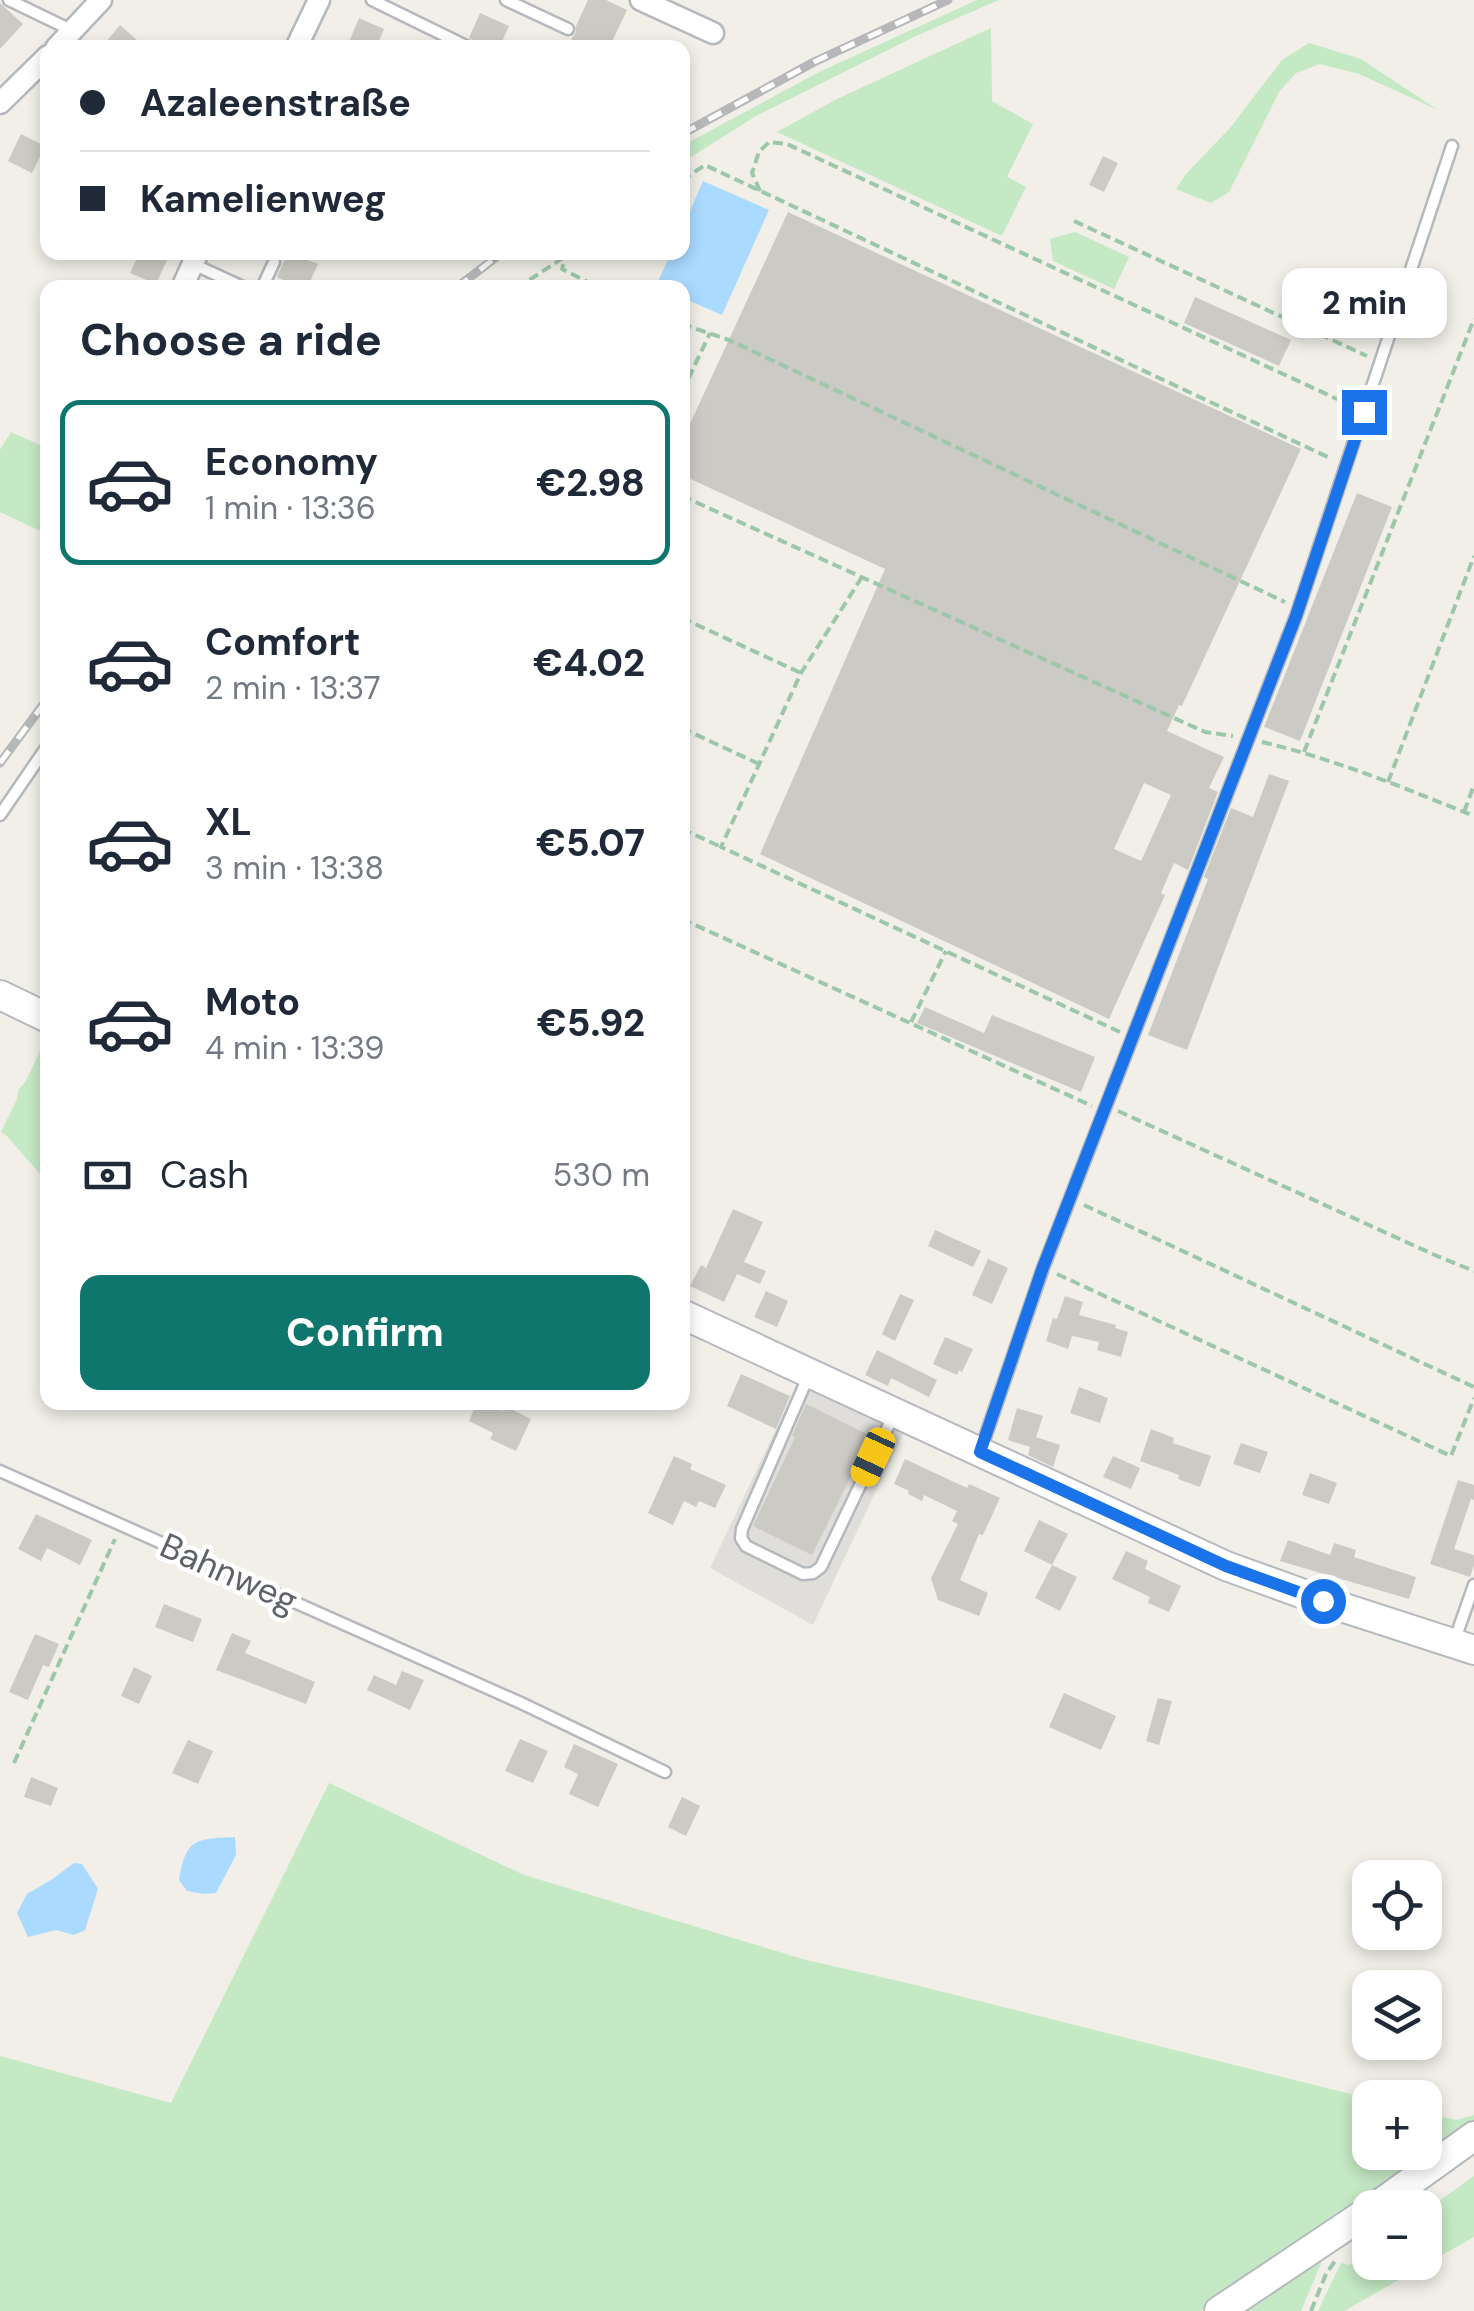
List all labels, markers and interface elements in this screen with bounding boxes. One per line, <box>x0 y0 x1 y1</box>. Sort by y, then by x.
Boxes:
text: Azaleenstraße <box>140 78 411 128</box>
text: Kamelienweg <box>140 174 387 224</box>
callout: 2 min <box>1282 267 1446 337</box>
text: 2 min <box>1322 282 1407 324</box>
text: Choose a ride <box>80 310 382 369</box>
route end <box>1342 390 1387 435</box>
text: Economy <box>205 437 378 487</box>
icon: car <box>85 438 175 528</box>
text: €2.98 <box>536 458 645 508</box>
text: 1 min · 13:36 <box>205 487 376 529</box>
text: Comfort <box>205 617 361 667</box>
icon: car <box>85 618 175 708</box>
text: €4.02 <box>533 638 645 688</box>
text: 2 min · 13:37 <box>205 667 381 709</box>
text: XL <box>205 797 252 847</box>
icon: car <box>85 798 175 888</box>
text: €5.07 <box>536 818 645 868</box>
text: 3 min · 13:38 <box>205 847 384 889</box>
text: Moto <box>205 977 300 1027</box>
icon: car <box>85 978 175 1068</box>
text: €5.92 <box>537 998 645 1048</box>
text: 4 min · 13:39 <box>205 1027 384 1069</box>
icon: cash <box>80 1148 135 1203</box>
text: Cash <box>160 1150 249 1200</box>
text: 530 m <box>553 1154 650 1196</box>
button: Confirm <box>80 1275 650 1390</box>
car <box>847 1423 899 1491</box>
street label: Bahnweg <box>153 1522 305 1624</box>
route start <box>1301 1579 1346 1624</box>
map controls <box>1352 1860 1442 2280</box>
button: locate <box>1352 1860 1442 1950</box>
button: layers <box>1352 1970 1442 2060</box>
button: + <box>1352 2080 1442 2170</box>
button: − <box>1352 2190 1442 2280</box>

